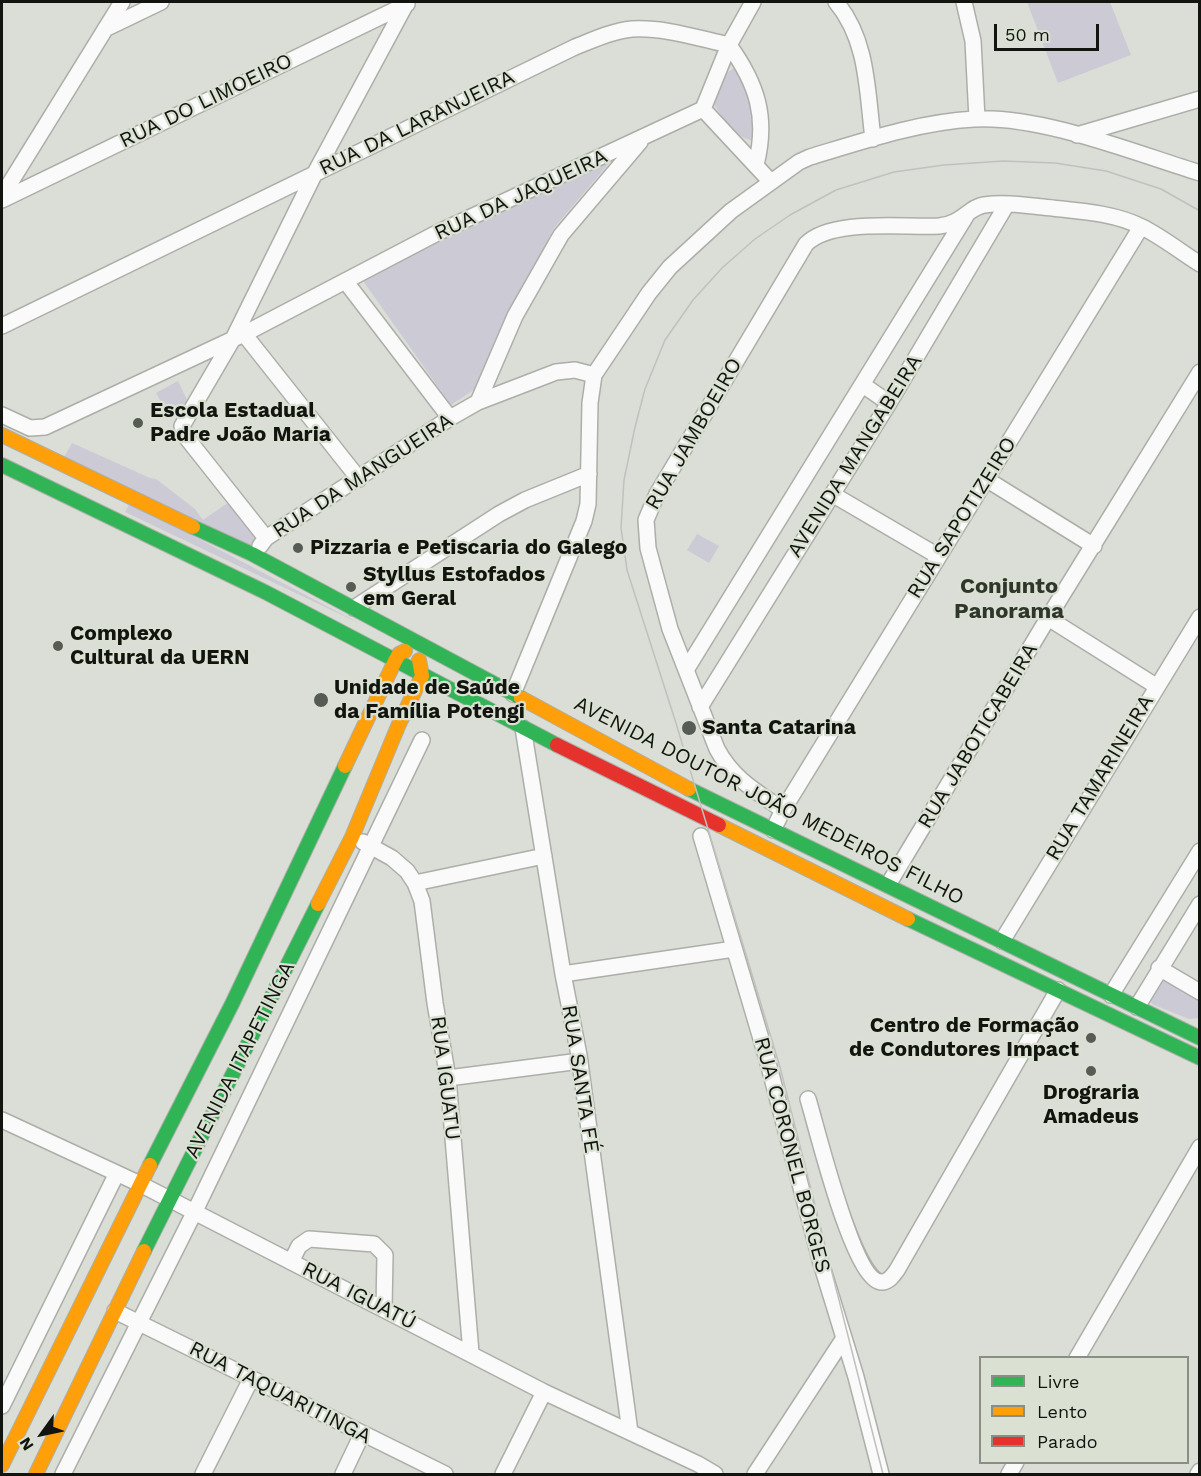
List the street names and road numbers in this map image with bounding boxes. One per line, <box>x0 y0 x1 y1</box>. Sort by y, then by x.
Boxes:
street label: RUA DO LIMOEIRO <box>116 48 296 154</box>
street label: RUA DA LARANJEIRA <box>315 65 519 181</box>
street label: RUA DA JAQUEIRA <box>431 144 611 246</box>
street label: AVENIDA MANGABEIRA <box>782 350 928 562</box>
street label: RUA JAMBOEIRO <box>640 354 748 514</box>
street label: RUA DA MANGUEIRA <box>268 408 458 544</box>
street label: RUA SAPOTIZEIRO <box>902 433 1022 603</box>
street label: RUA JABOTICABEIRA <box>913 639 1043 833</box>
street label: AVENIDA DOUTOR JOÃO MEDEIROS FILHO <box>570 691 968 911</box>
street label: RUA TAMARINEIRA <box>1041 691 1159 865</box>
street label: AVENIDA ITAPETINGA <box>179 957 301 1163</box>
street label: RUA SANTA FÉ <box>556 1003 604 1155</box>
street label: RUA IGUATU <box>425 1015 465 1141</box>
street label: RUA CORONEL BORGES <box>748 1034 836 1276</box>
street label: RUA IGUATÚ <box>298 1256 420 1336</box>
street label: RUA TAQUARITINGA <box>185 1336 375 1450</box>

